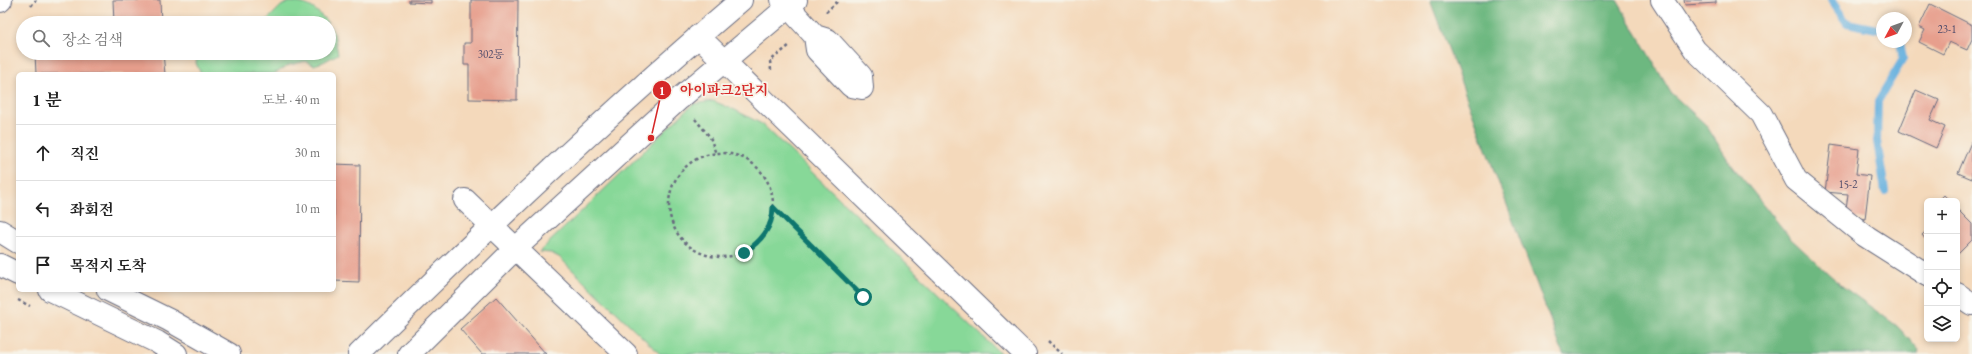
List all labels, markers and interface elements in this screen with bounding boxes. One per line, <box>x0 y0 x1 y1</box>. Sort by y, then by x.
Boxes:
north arrow <box>1876 12 1912 48</box>
search box <box>16 16 336 60</box>
house number: 23-1 <box>1938 22 1956 36</box>
icon: search <box>30 27 52 49</box>
text: 장소 검색 <box>62 30 123 49</box>
house number: 302동 <box>478 47 505 61</box>
callout: 아이파크2단지 <box>652 77 777 103</box>
text: 아이파크2단지 <box>680 81 768 99</box>
text: 1 <box>659 83 665 99</box>
text: 1 분 <box>32 89 61 111</box>
text: 도보 · 40 m <box>262 91 320 108</box>
icon: ahead <box>32 142 54 164</box>
text: 직진 <box>70 144 99 163</box>
text: 30 m <box>295 144 320 161</box>
house number: 15-2 <box>1839 177 1858 191</box>
icon: left <box>32 198 54 220</box>
map controls <box>1924 198 1960 342</box>
button: + <box>1924 198 1960 234</box>
text: 좌회전 <box>70 200 113 219</box>
text: 10 m <box>295 200 320 217</box>
button: − <box>1924 234 1960 270</box>
route end <box>735 244 753 262</box>
icon: arrive <box>32 254 54 276</box>
text: 목적지 도착 <box>70 256 146 275</box>
button: locate <box>1924 270 1960 306</box>
route start <box>854 288 872 306</box>
button: layers <box>1924 306 1960 342</box>

